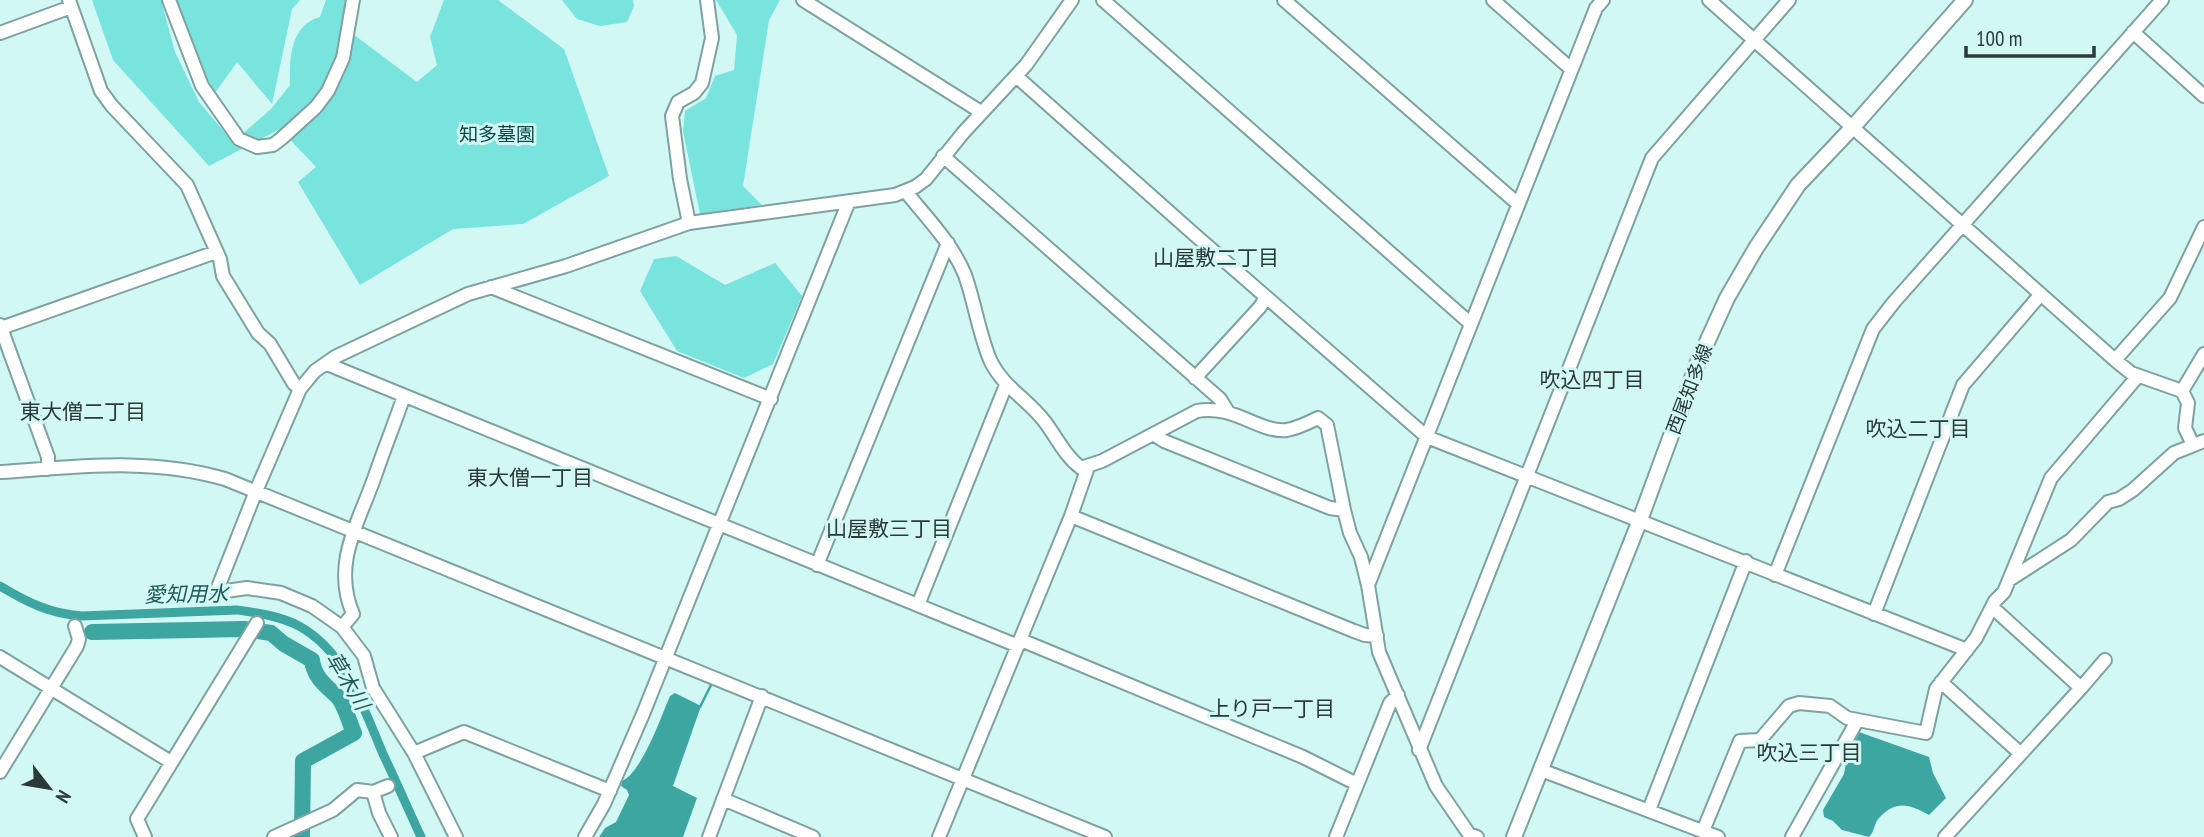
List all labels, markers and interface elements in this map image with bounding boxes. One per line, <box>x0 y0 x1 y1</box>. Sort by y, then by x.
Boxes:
scale bar <box>1966 14 2094 58</box>
text: 100 m <box>1976 25 2022 52</box>
park label: 知多墓園 <box>459 122 535 146</box>
district label: 山屋敷二丁目 <box>1153 244 1279 271</box>
street label: 西尾知多線 <box>1661 340 1717 438</box>
district label: 吹込四丁目 <box>1540 366 1645 393</box>
district label: 東大僧二丁目 <box>20 398 146 425</box>
district label: 吹込二丁目 <box>1866 415 1971 442</box>
district label: 東大僧一丁目 <box>467 464 593 491</box>
district label: 山屋敷三丁目 <box>826 515 952 542</box>
water label: 愛知用水 <box>144 580 230 608</box>
water label: 草木川 <box>320 647 377 717</box>
district label: 上り戸一丁目 <box>1209 695 1335 722</box>
district label: 吹込三丁目 <box>1757 739 1862 766</box>
north arrow <box>14 753 84 823</box>
text: N <box>51 786 77 807</box>

